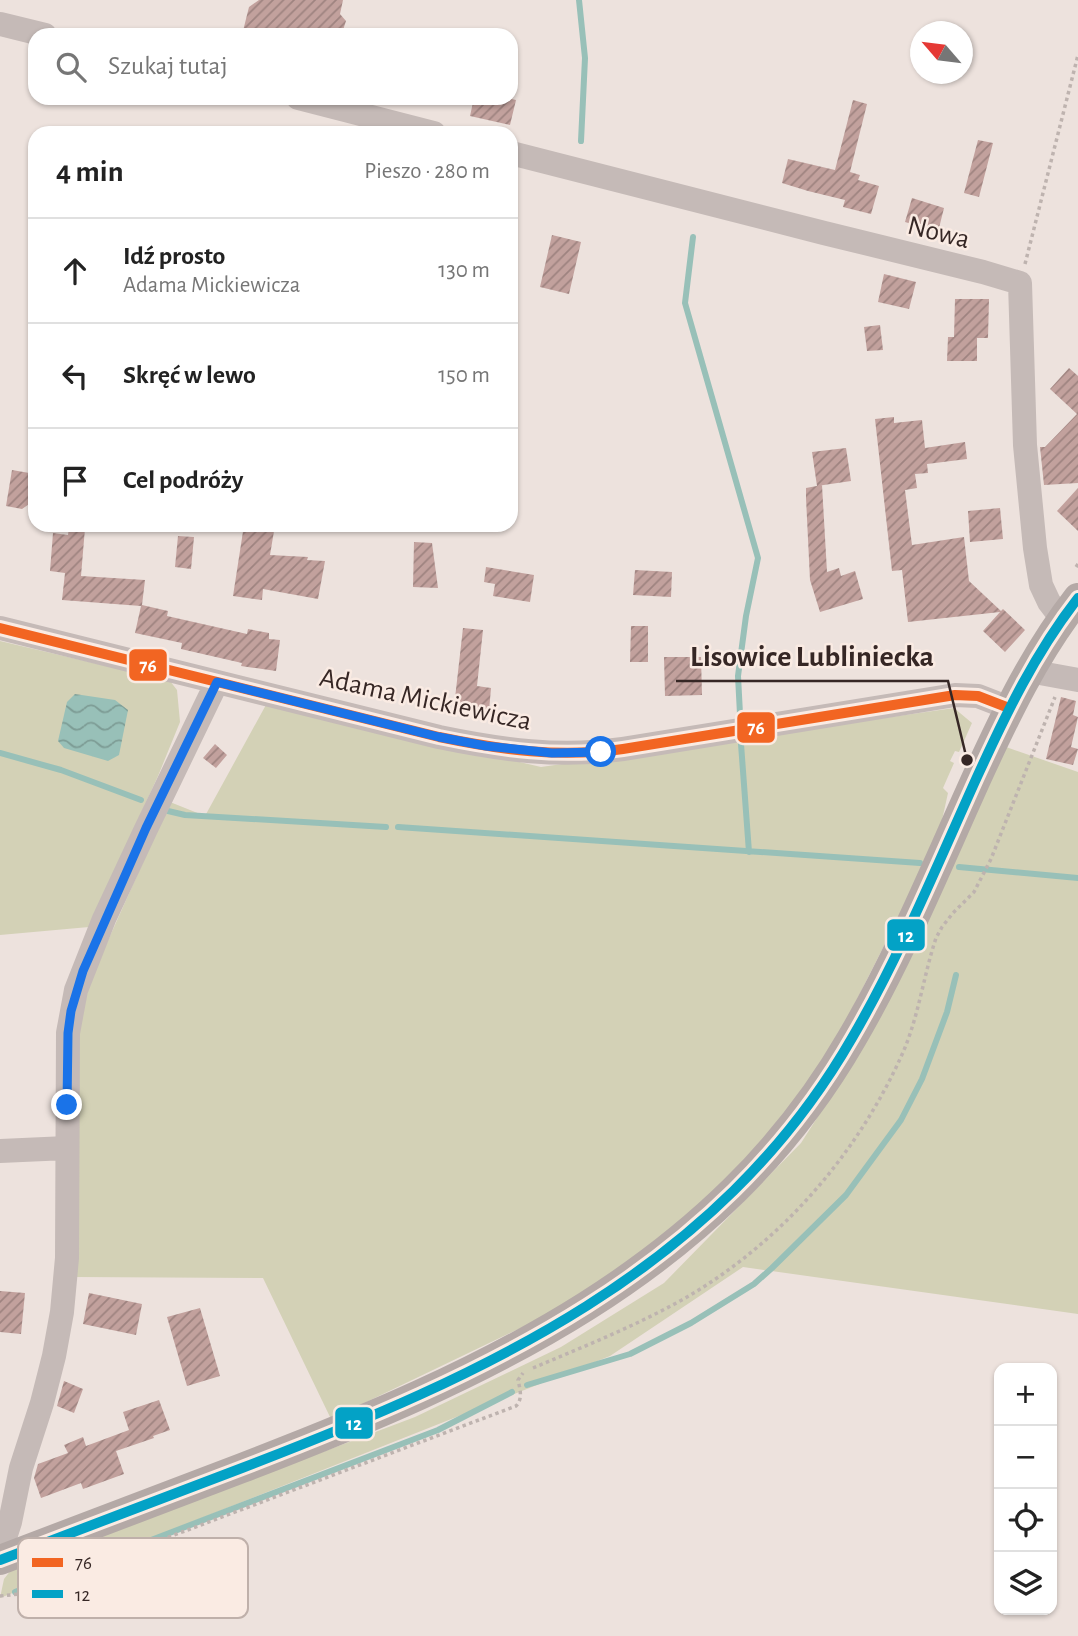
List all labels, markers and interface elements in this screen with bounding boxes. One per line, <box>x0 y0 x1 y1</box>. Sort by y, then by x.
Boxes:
north arrow <box>910 21 973 84</box>
search box <box>28 28 518 105</box>
icon: search <box>52 48 90 86</box>
text: Szukaj tutaj <box>108 53 228 79</box>
text: 4 min <box>56 157 124 187</box>
text: Pieszo · 280 m <box>364 160 490 183</box>
street label: Nowa <box>904 212 973 254</box>
text: Idź prosto <box>123 243 225 269</box>
icon: ahead <box>56 252 94 290</box>
text: 130 m <box>438 259 490 282</box>
text: Adama Mickiewicza <box>123 274 300 297</box>
icon: left <box>56 357 94 395</box>
text: Skręć w lewo <box>123 362 256 388</box>
text: 150 m <box>438 364 490 387</box>
icon: arrive <box>56 462 94 500</box>
text: Cel podróży <box>123 467 243 493</box>
callout: Lisowice Lubliniecka <box>676 630 948 681</box>
text: Lisowice Lubliniecka <box>690 642 934 672</box>
line badge: 76 <box>128 648 168 682</box>
text: 76 <box>139 657 157 676</box>
street label: Adama Mickiewicza <box>317 664 534 736</box>
line badge: 76 <box>736 711 776 744</box>
text: 76 <box>747 719 765 738</box>
route start <box>585 736 616 767</box>
line badge: 12 <box>886 918 926 952</box>
text: 12 <box>898 927 914 946</box>
route end <box>51 1089 82 1120</box>
map controls <box>994 1363 1057 1615</box>
button: + <box>994 1363 1057 1426</box>
line badge: 12 <box>334 1406 374 1440</box>
text: 12 <box>346 1415 362 1434</box>
button: − <box>994 1426 1057 1489</box>
button: locate <box>994 1489 1057 1552</box>
legend <box>18 1538 248 1618</box>
button: layers <box>994 1552 1057 1615</box>
text: 76 <box>75 1554 92 1573</box>
text: 12 <box>75 1586 91 1605</box>

